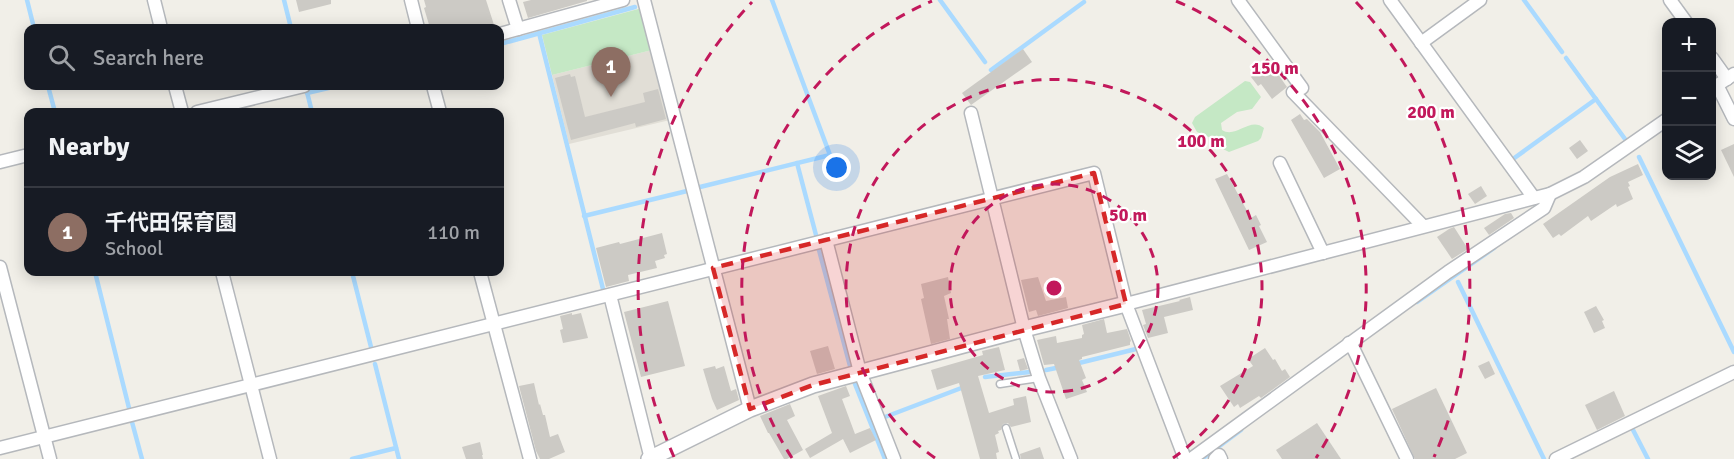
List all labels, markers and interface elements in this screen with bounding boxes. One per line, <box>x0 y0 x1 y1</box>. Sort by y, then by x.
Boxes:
map controls <box>1662 18 1716 180</box>
button: + <box>1662 18 1716 72</box>
search box <box>24 24 504 90</box>
icon: search <box>45 41 78 74</box>
text: Search here <box>93 44 204 71</box>
pin: 1 <box>592 48 630 97</box>
text: 150 m <box>1251 57 1299 79</box>
button: − <box>1662 72 1716 126</box>
text: 200 m <box>1407 101 1455 123</box>
button: layers <box>1662 126 1716 180</box>
text: 100 m <box>1177 130 1225 152</box>
text: Nearby <box>48 131 129 163</box>
your location <box>822 153 851 182</box>
text: 50 m <box>1109 204 1147 226</box>
text: 千代田保育園 <box>105 209 237 236</box>
text: 1 <box>62 220 73 245</box>
text: 110 m <box>427 220 480 245</box>
text: School <box>105 236 163 261</box>
centre of rings <box>1044 278 1064 298</box>

